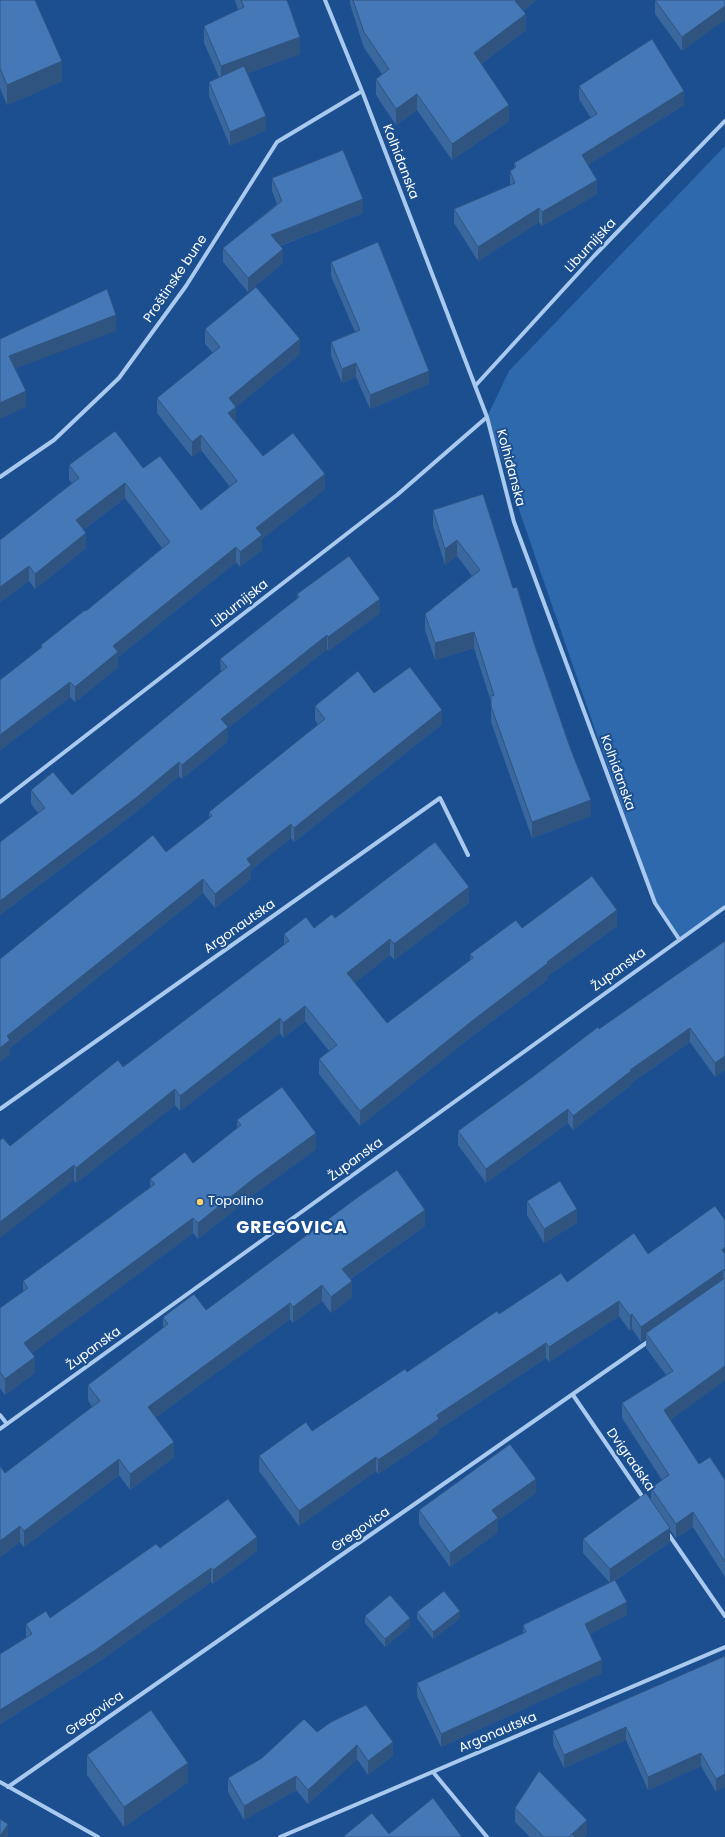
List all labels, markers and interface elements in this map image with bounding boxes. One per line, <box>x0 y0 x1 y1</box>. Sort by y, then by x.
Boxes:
street label: Kolhiđanska <box>379 122 421 202</box>
street label: Liburnijska <box>562 216 620 276</box>
street label: Proštinske bune <box>141 232 211 326</box>
street label: Kolhiđanska <box>492 428 528 508</box>
street label: Liburnijska <box>208 577 272 631</box>
street label: Kolhiđanska <box>596 733 638 813</box>
street label: Argonautska <box>201 897 279 957</box>
street label: Županska <box>589 945 649 995</box>
street label: Županska <box>326 1135 386 1185</box>
place label: Topolino <box>208 1194 263 1210</box>
marker: Topolino <box>195 1197 205 1207</box>
district label: GREGOVICA <box>236 1219 348 1239</box>
street label: Županska <box>64 1324 124 1374</box>
street label: Dvigradska <box>603 1426 657 1494</box>
street label: Gregovica <box>329 1504 393 1556</box>
street label: Gregovica <box>63 1688 127 1740</box>
street label: Argonautska <box>457 1710 539 1756</box>

